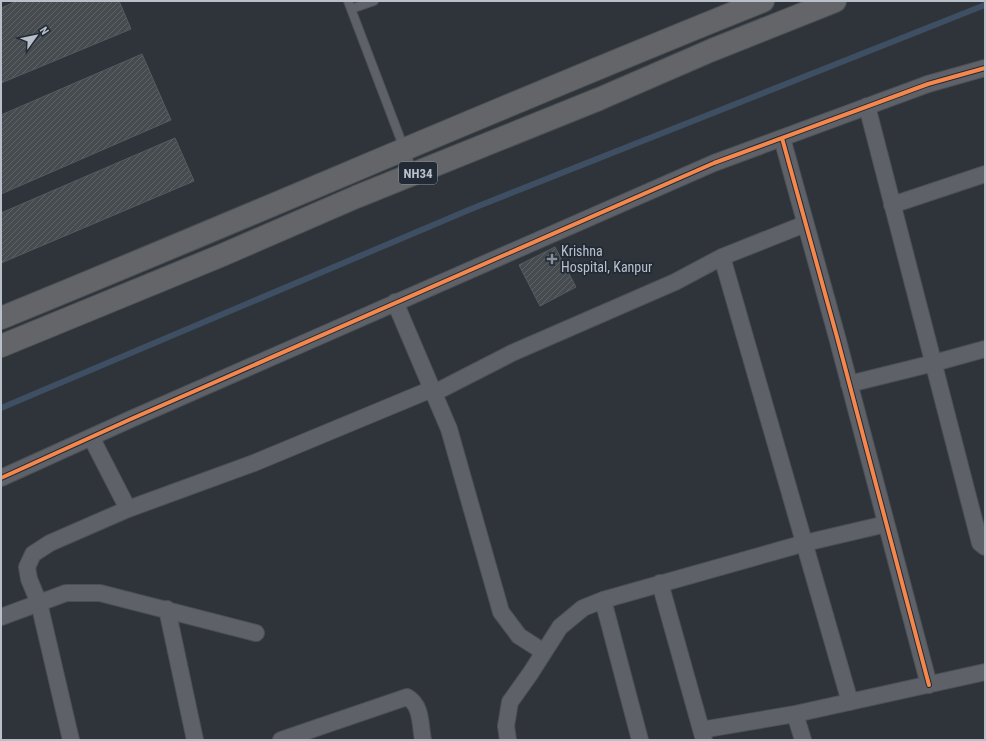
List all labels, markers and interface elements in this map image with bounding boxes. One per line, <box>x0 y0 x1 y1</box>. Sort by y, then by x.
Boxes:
north arrow <box>16 16 56 56</box>
text: N <box>37 24 51 37</box>
road number: NH34 <box>399 162 437 184</box>
place label: Krishna Hospital, Kanpur <box>561 243 652 275</box>
marker: Krishna Hospital, Kanpur <box>546 253 558 265</box>

